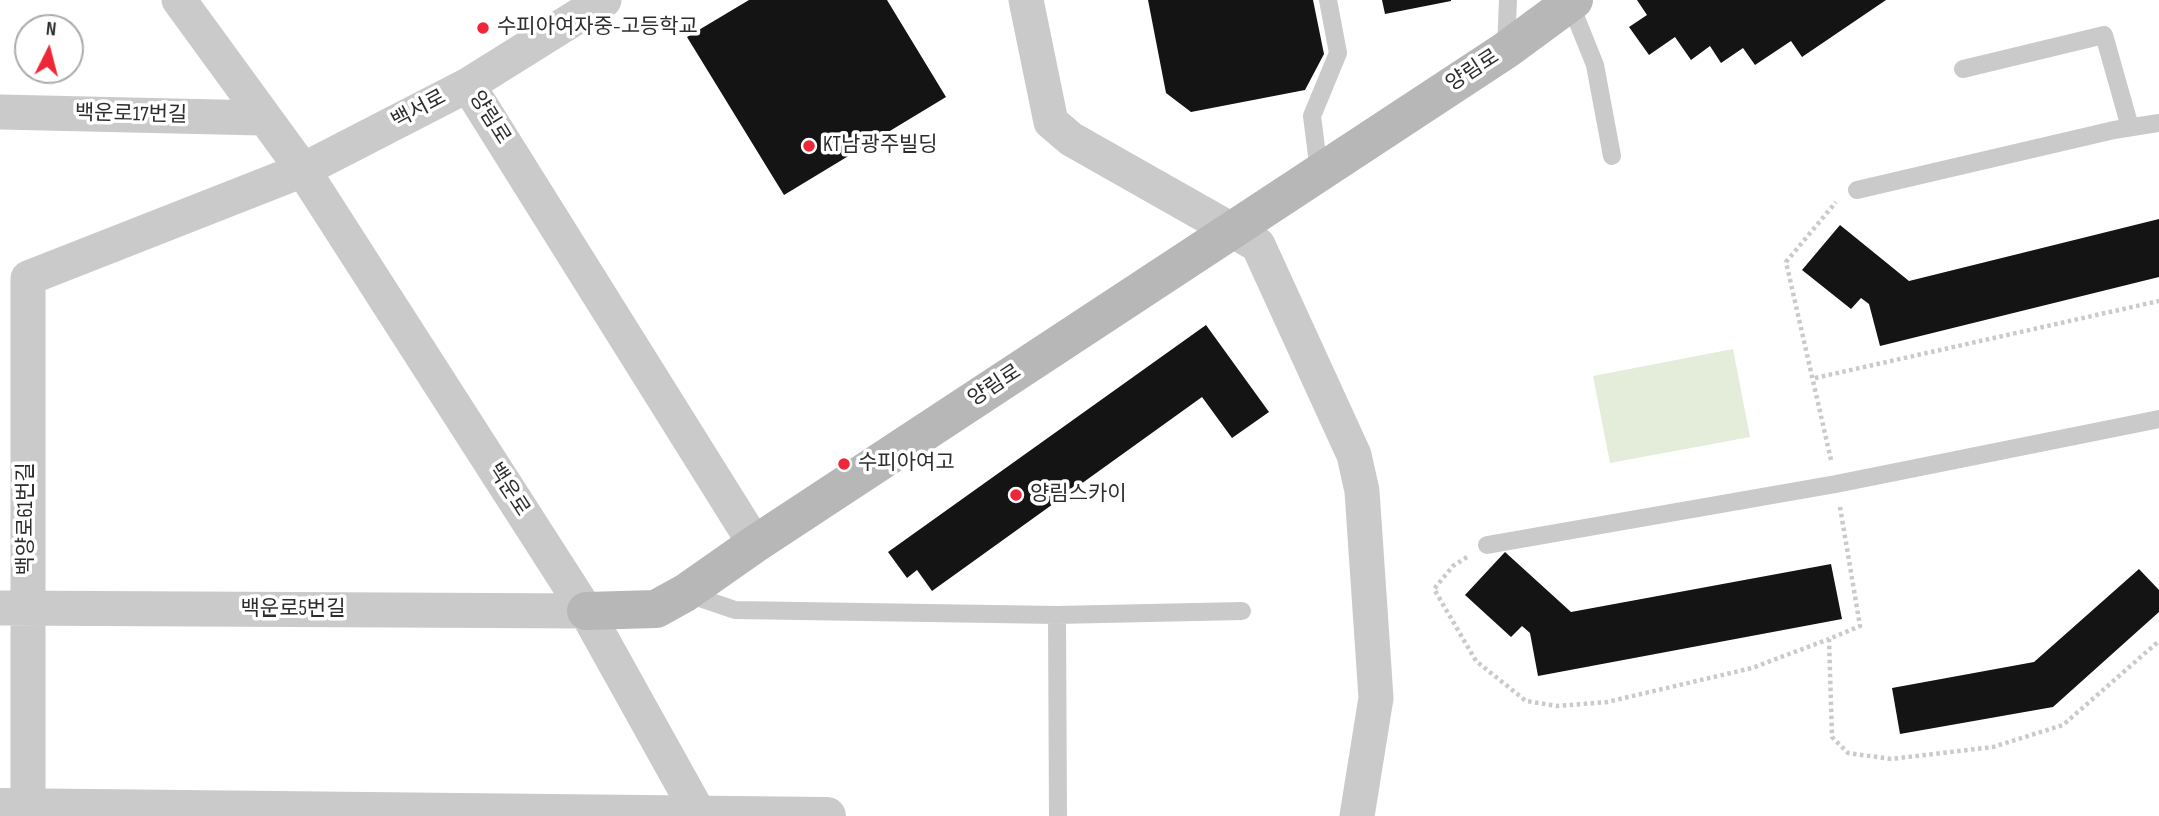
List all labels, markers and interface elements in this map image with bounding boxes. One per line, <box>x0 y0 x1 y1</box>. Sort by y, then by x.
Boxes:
north arrow <box>14 14 84 84</box>
place label: 수피아여자중-고등학교 <box>497 15 698 41</box>
text: N <box>45 18 57 42</box>
marker: 수피아여자중-고등학교 <box>475 20 491 36</box>
street label: 양림로 <box>1442 45 1504 97</box>
street label: 백서로 <box>387 85 451 135</box>
street label: 양림로 <box>463 87 515 149</box>
street label: 백운로17번길 <box>75 101 187 129</box>
place label: KT남광주빌딩 <box>823 133 938 159</box>
marker: KT남광주빌딩 <box>801 138 817 154</box>
street label: 양림로 <box>964 360 1026 412</box>
place label: 수피아여고 <box>858 451 955 477</box>
marker: 수피아여고 <box>836 456 852 472</box>
street label: 백운로 <box>482 459 534 521</box>
street label: 백양로61번길 <box>14 462 40 576</box>
place label: 양림스카이 <box>1030 482 1127 508</box>
marker: 양림스카이 <box>1008 487 1024 503</box>
street label: 백운로5번길 <box>240 597 346 623</box>

